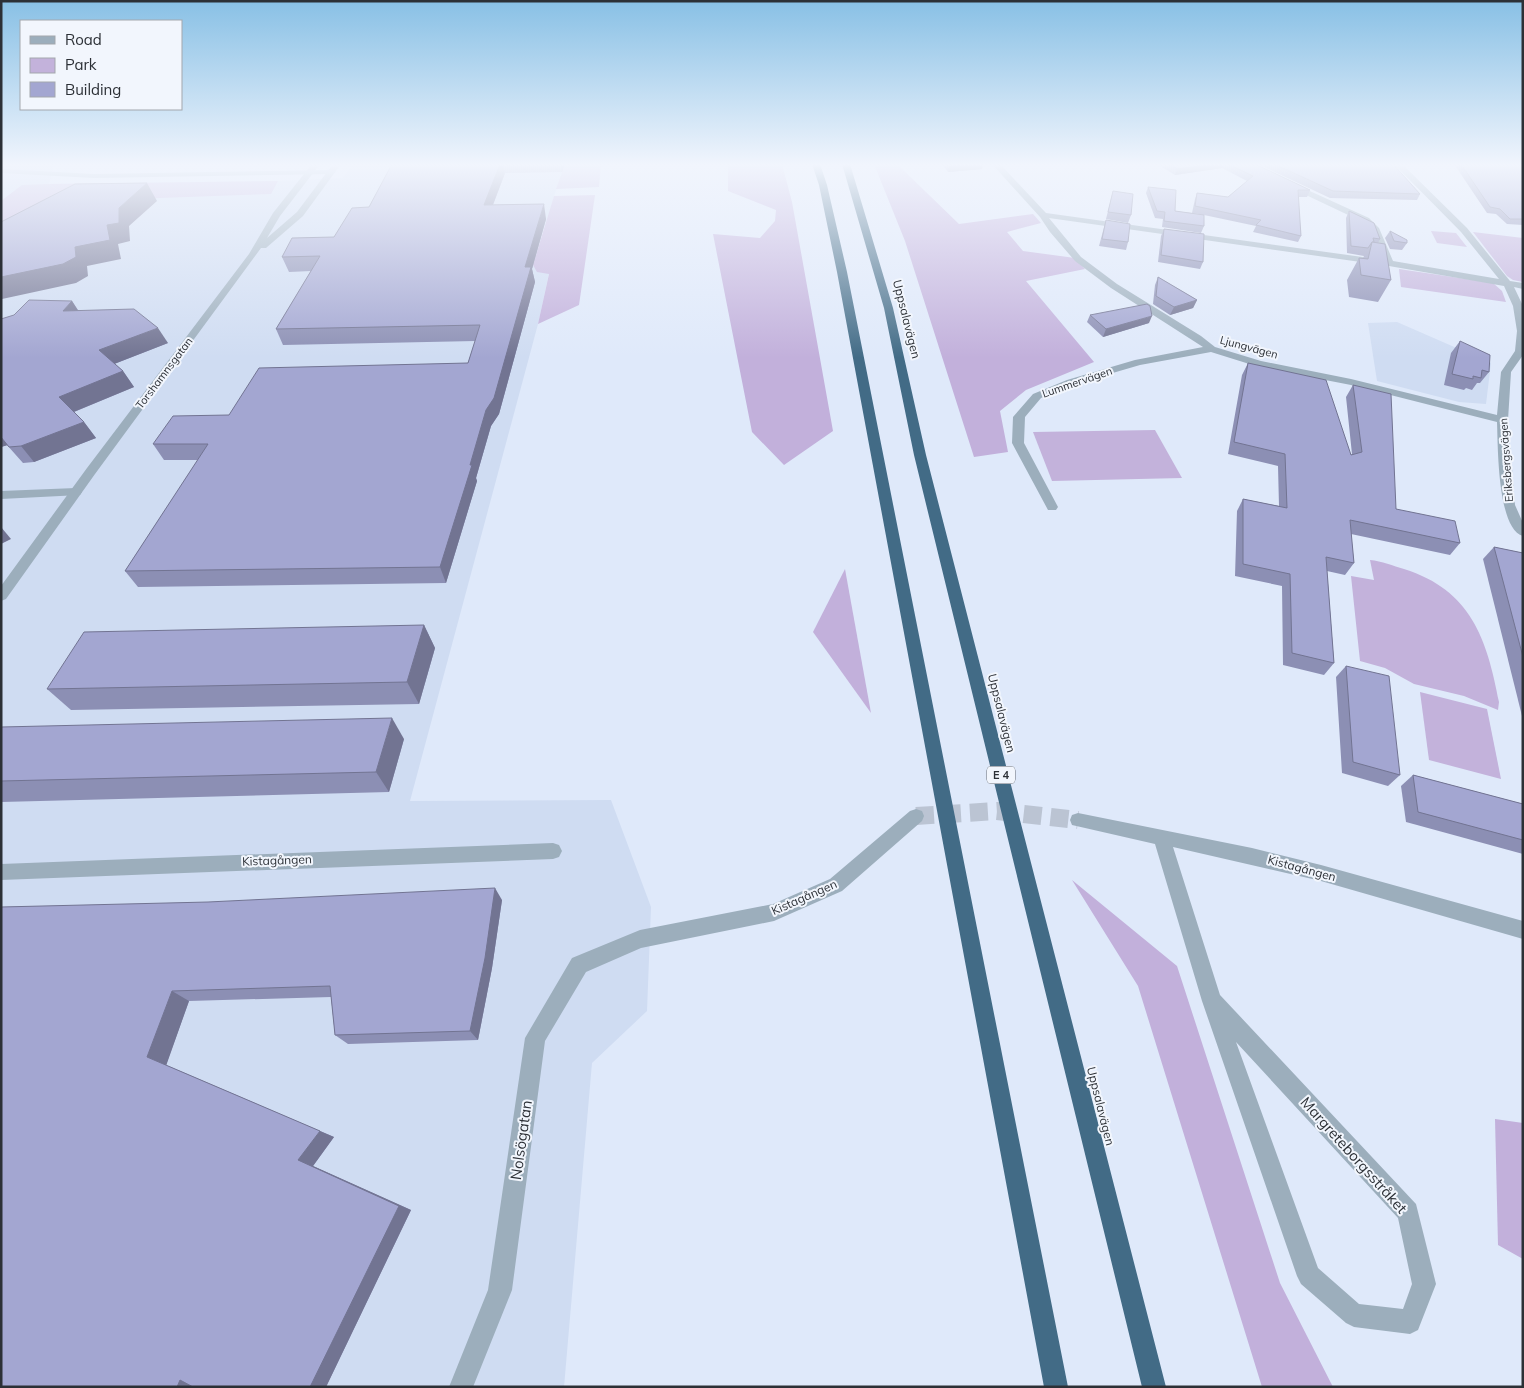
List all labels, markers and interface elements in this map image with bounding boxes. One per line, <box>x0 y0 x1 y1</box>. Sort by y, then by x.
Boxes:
legend <box>20 20 182 110</box>
text: Road <box>65 30 102 49</box>
text: Park <box>65 55 97 74</box>
text: Building <box>65 80 121 99</box>
street label: Uppsalavägen <box>890 278 924 360</box>
street label: Ljungvägen <box>1218 333 1280 361</box>
street label: Torshamnsgatan <box>132 334 196 412</box>
street label: Lummervägen <box>1040 363 1114 401</box>
street label: Eriksbergsvägen <box>1496 418 1516 502</box>
street label: Uppsalavägen <box>985 672 1019 754</box>
road number: E 4 <box>987 766 1015 784</box>
street label: Kistagången <box>242 851 312 869</box>
street label: Kistagången <box>1266 852 1338 884</box>
street label: Kistagången <box>769 876 839 918</box>
street label: Uppsalavägen <box>1084 1065 1118 1147</box>
street label: Margreteborgsstråket <box>1297 1093 1411 1217</box>
street label: Nolsögatan <box>506 1099 536 1181</box>

